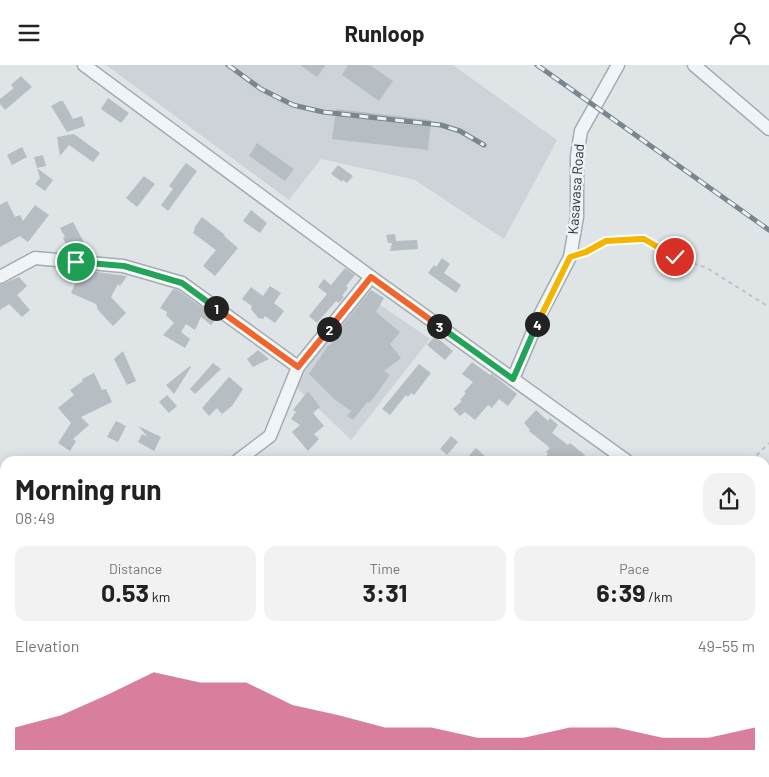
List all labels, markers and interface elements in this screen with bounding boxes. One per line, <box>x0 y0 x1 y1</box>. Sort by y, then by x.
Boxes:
icon: menu <box>15 19 43 47</box>
icon: person <box>726 19 754 47</box>
text: Runloop <box>345 20 424 46</box>
street label: Kasavasa Road <box>564 143 587 235</box>
pin <box>654 236 696 278</box>
pin <box>55 241 97 283</box>
icon: check <box>661 243 689 271</box>
icon: arrive <box>62 248 90 276</box>
pin: 1 <box>204 295 228 321</box>
text: 1 <box>214 300 219 317</box>
pin: 4 <box>524 311 550 337</box>
pin: 3 <box>426 313 452 339</box>
text: 4 <box>533 316 542 333</box>
pin: 2 <box>316 317 342 341</box>
text: 3 <box>436 318 443 335</box>
text: 2 <box>326 321 333 338</box>
text: Morning run <box>15 472 162 506</box>
button: share <box>703 473 755 525</box>
text: 08:49 <box>15 508 55 527</box>
text: Distance <box>109 560 162 577</box>
text: Time <box>370 560 400 577</box>
text: Pace <box>619 560 649 577</box>
text: 0.53 <box>101 577 149 607</box>
text: 3:31 <box>363 577 407 607</box>
text: 6:39 <box>596 577 645 607</box>
text: km <box>149 588 170 605</box>
text: /km <box>645 588 672 605</box>
text: Elevation <box>15 636 79 655</box>
text: 49–55 m <box>698 636 755 655</box>

